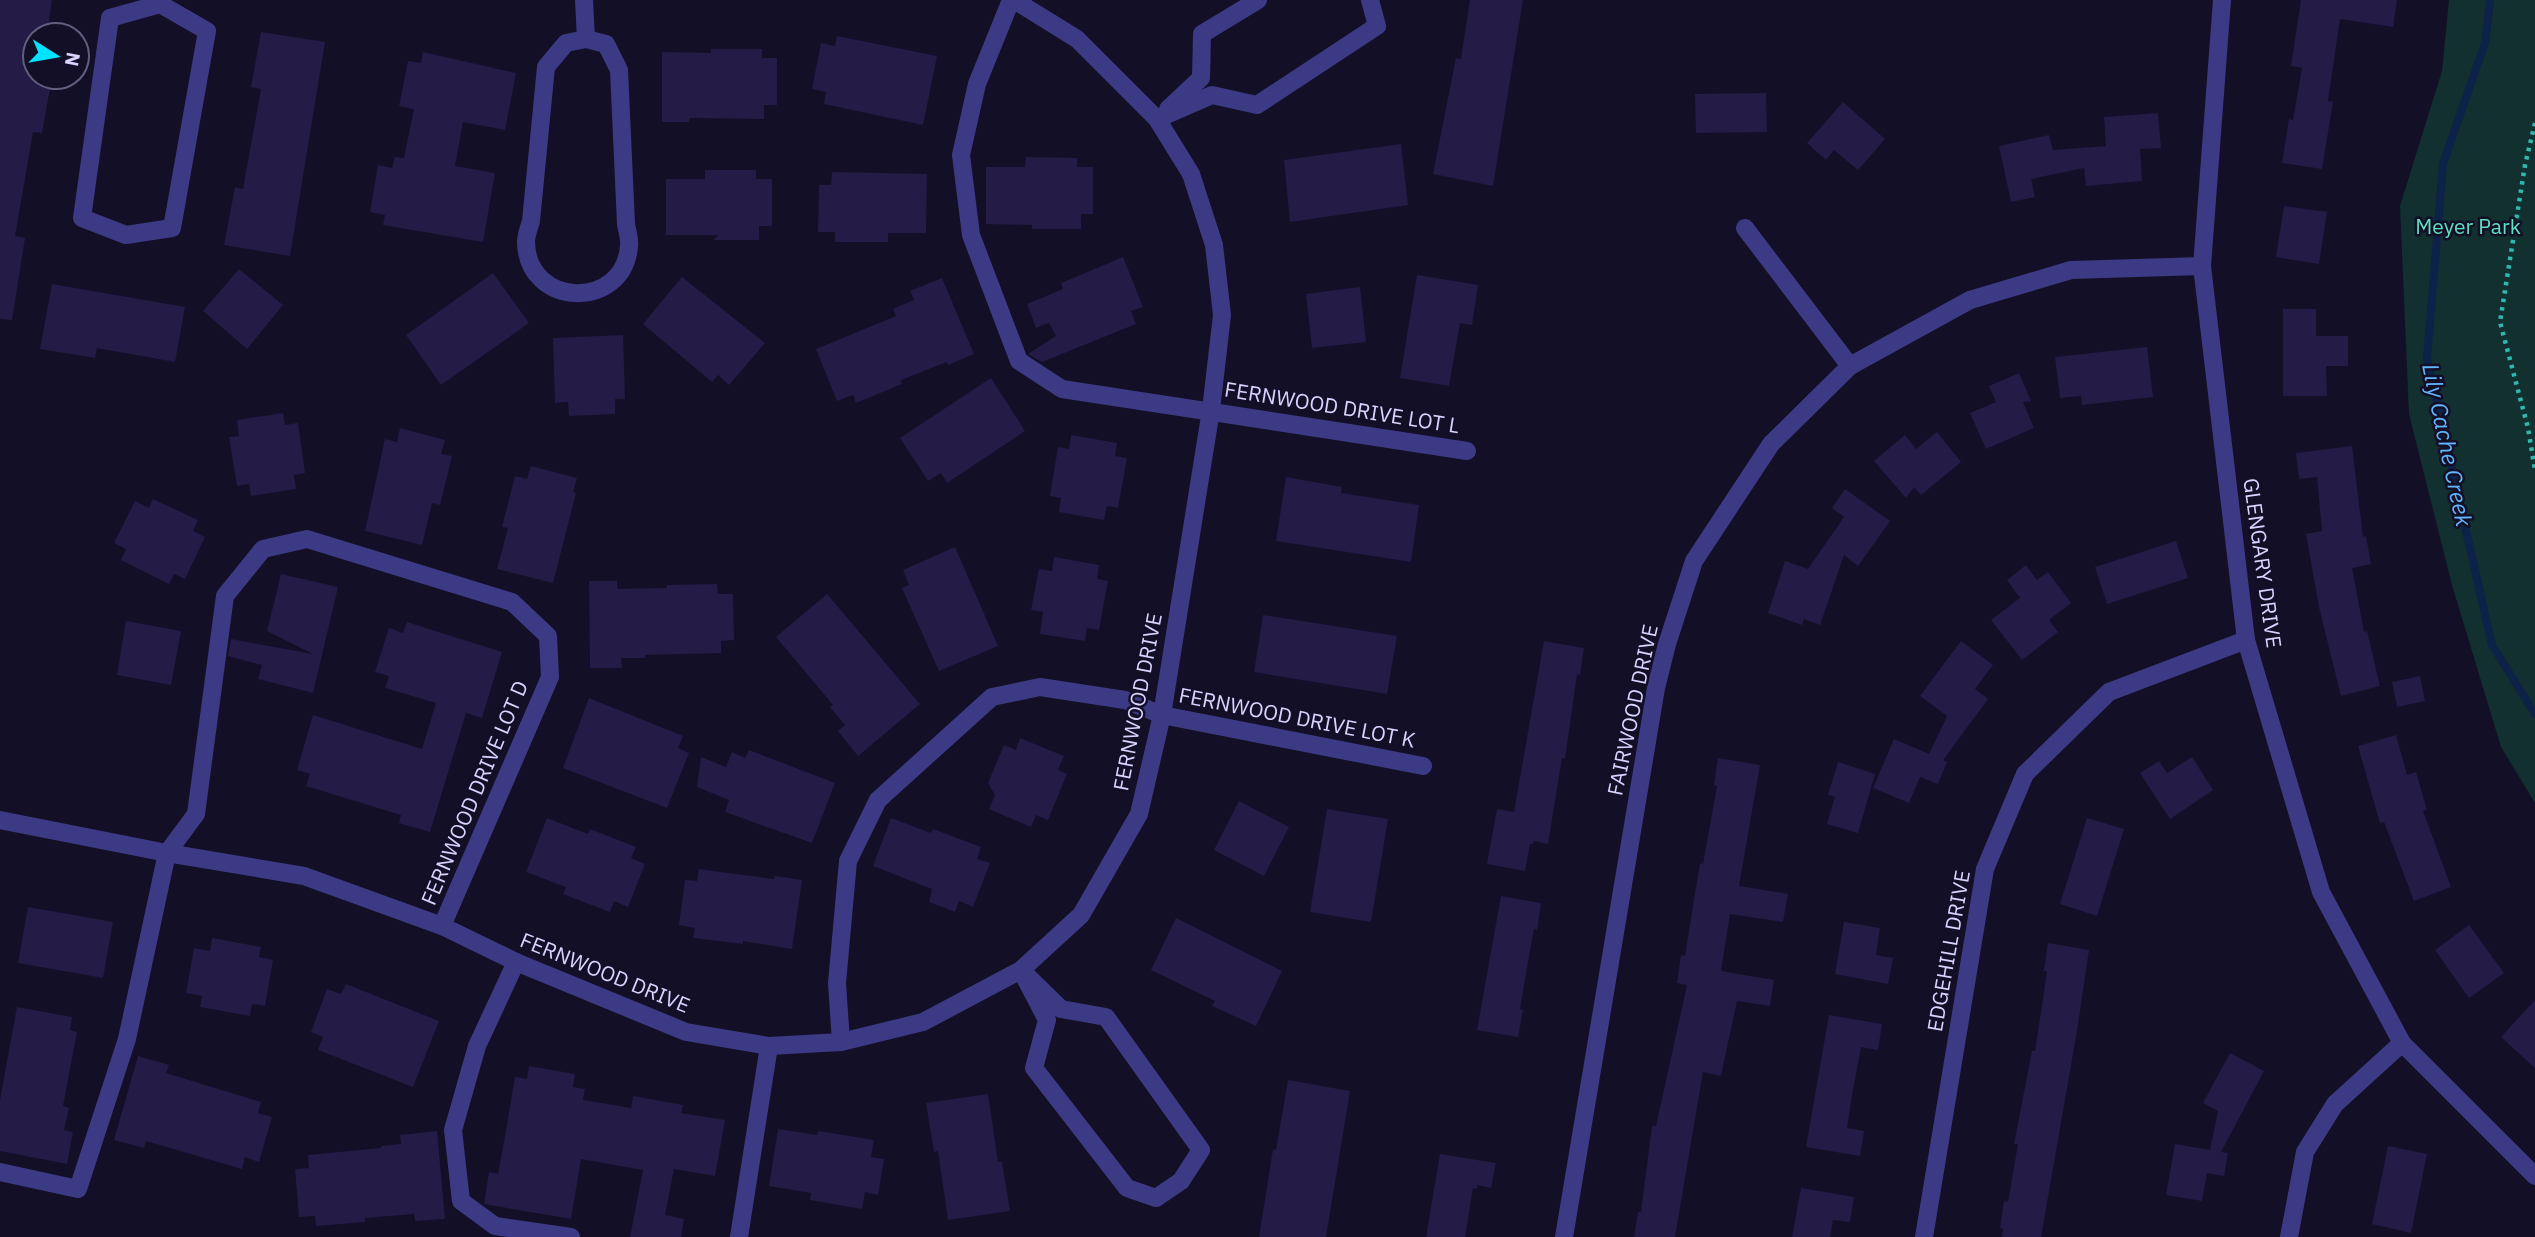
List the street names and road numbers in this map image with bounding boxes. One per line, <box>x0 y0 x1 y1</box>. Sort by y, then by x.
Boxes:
street label: FERNWOOD DRIVE LOT L <box>1223 375 1462 439</box>
street label: GLENGARY DRIVE <box>2237 476 2289 650</box>
street label: FERNWOOD DRIVE <box>1106 610 1168 793</box>
street label: FAIRWOOD DRIVE <box>1600 622 1664 798</box>
street label: FERNWOOD DRIVE LOT D <box>414 676 534 909</box>
street label: FERNWOOD DRIVE LOT K <box>1177 680 1418 754</box>
street label: EDGEHILL DRIVE <box>1920 868 1976 1034</box>
street label: FERNWOOD DRIVE <box>516 925 694 1019</box>

